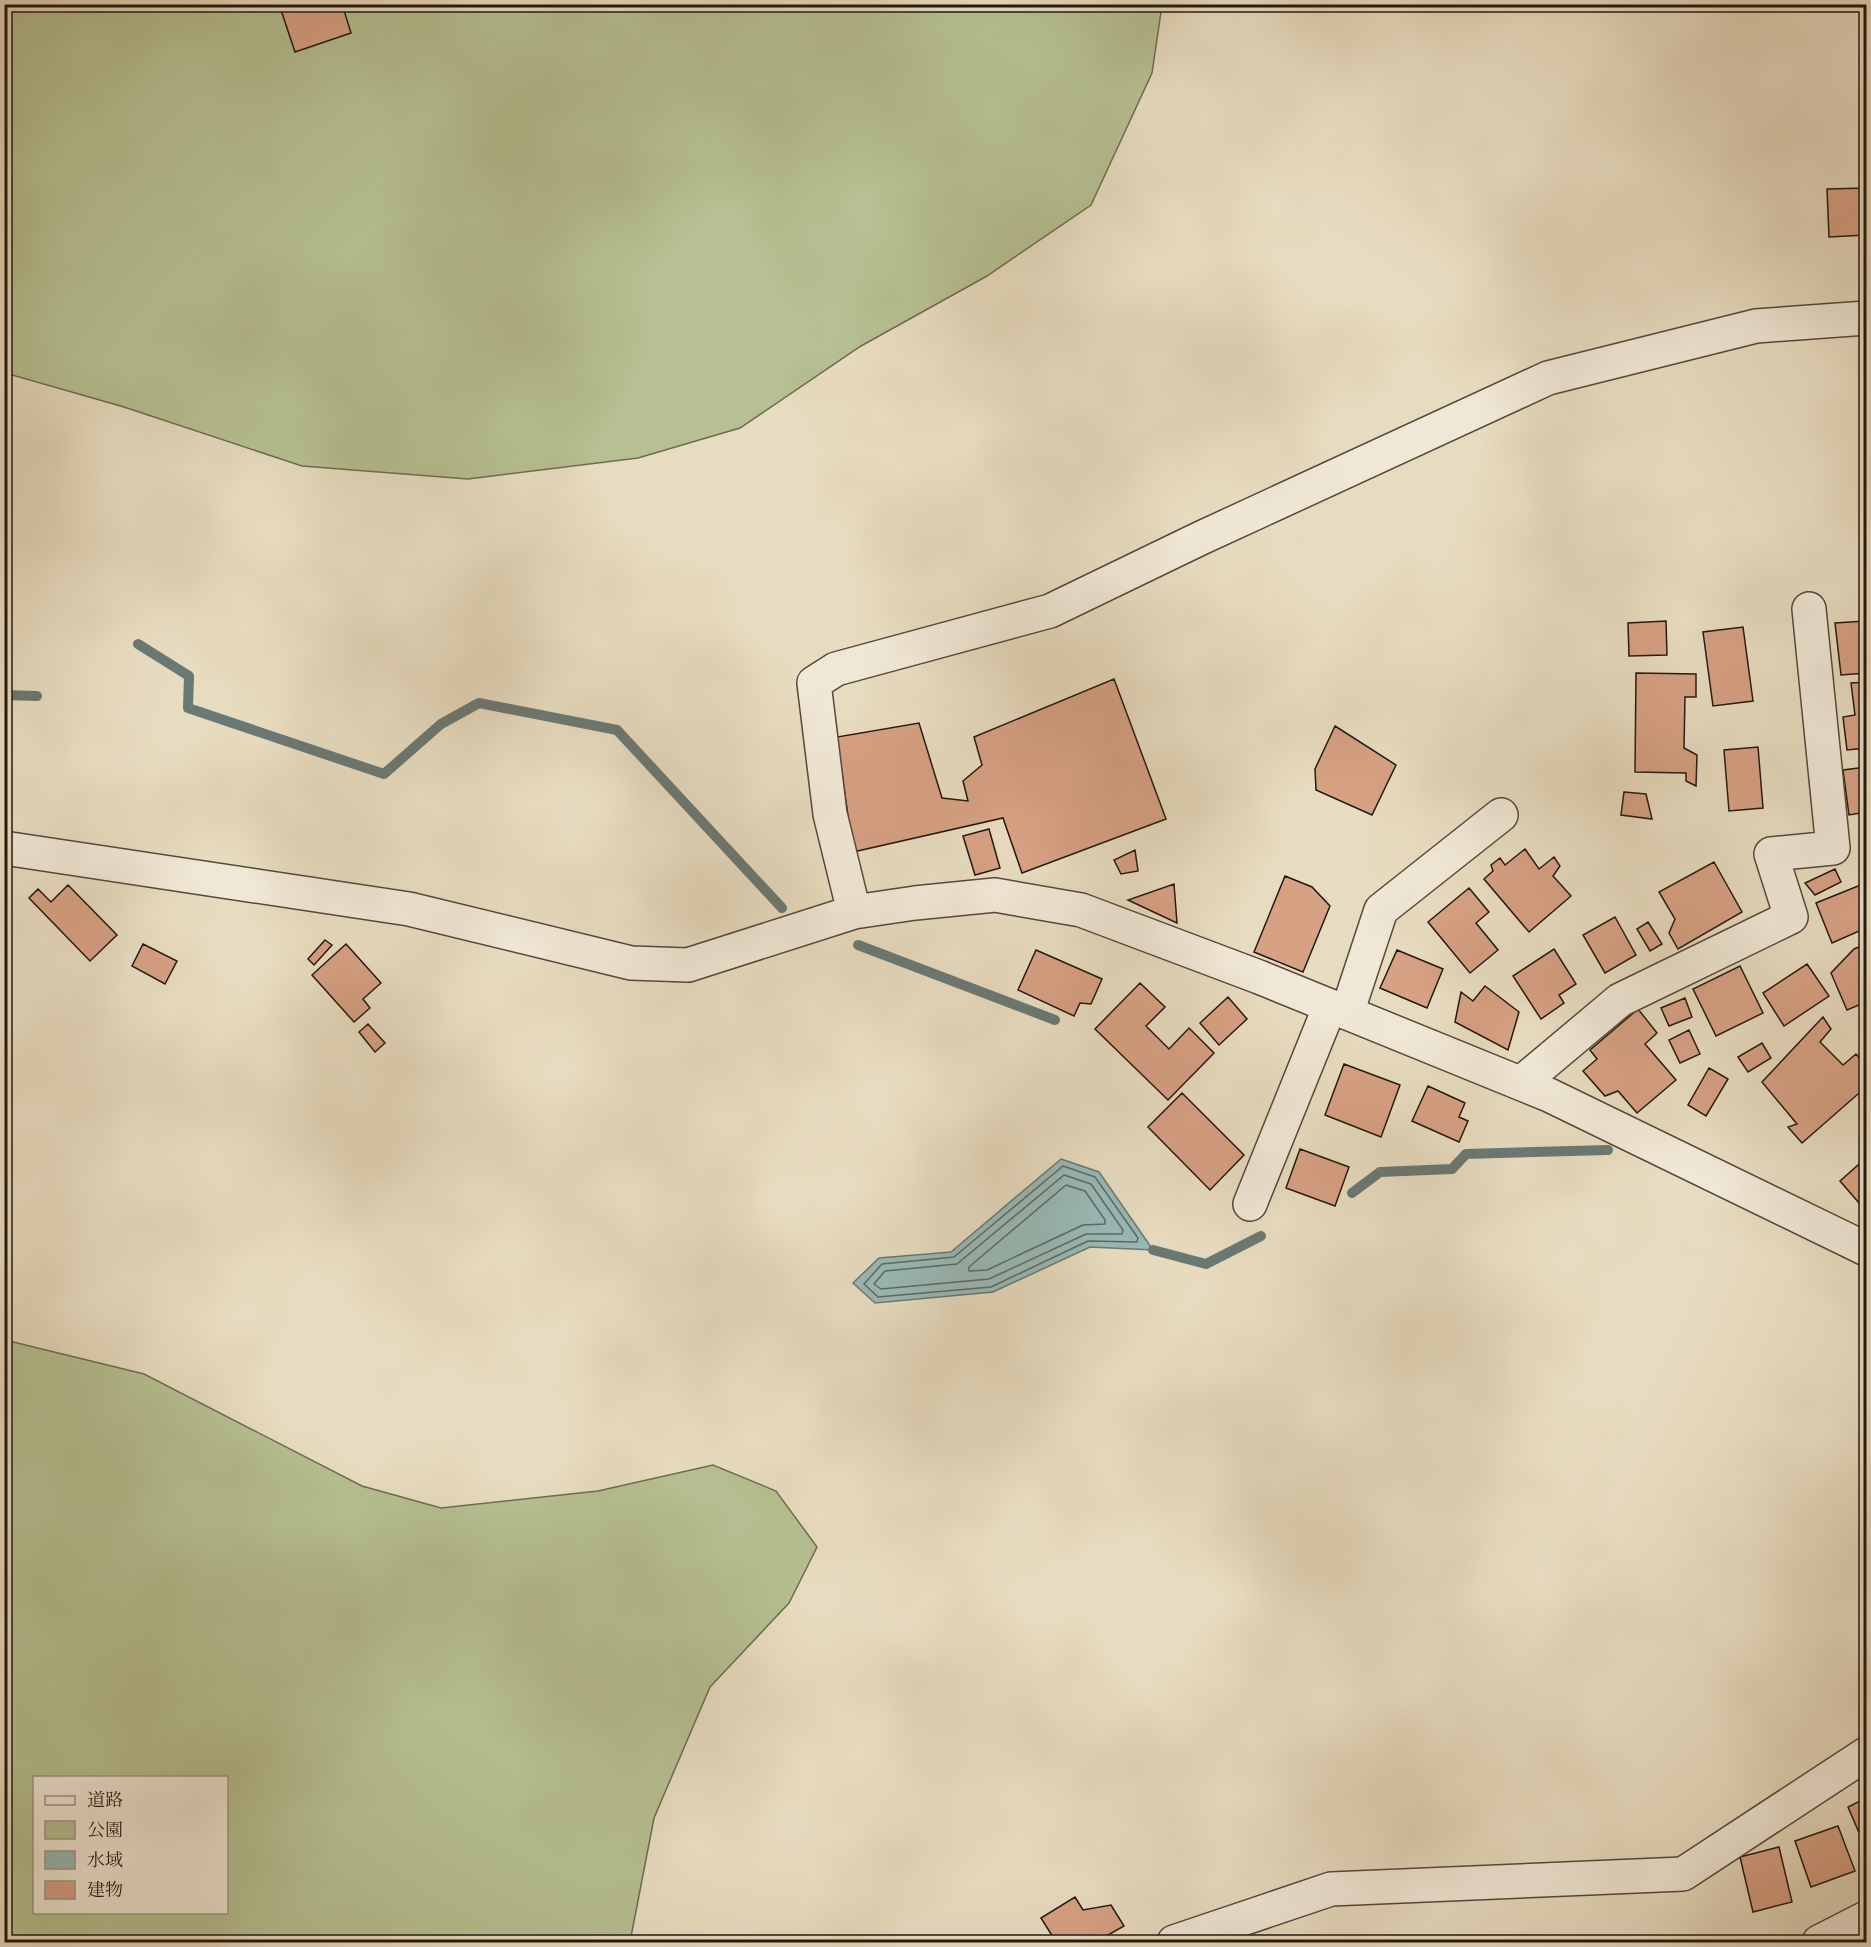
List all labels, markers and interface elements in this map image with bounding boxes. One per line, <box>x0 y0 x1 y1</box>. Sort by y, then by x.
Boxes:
legend <box>33 1776 228 1914</box>
text: 道路 <box>87 1789 123 1812</box>
text: 公園 <box>87 1819 123 1842</box>
text: 水域 <box>87 1849 123 1872</box>
text: 建物 <box>87 1879 123 1902</box>

